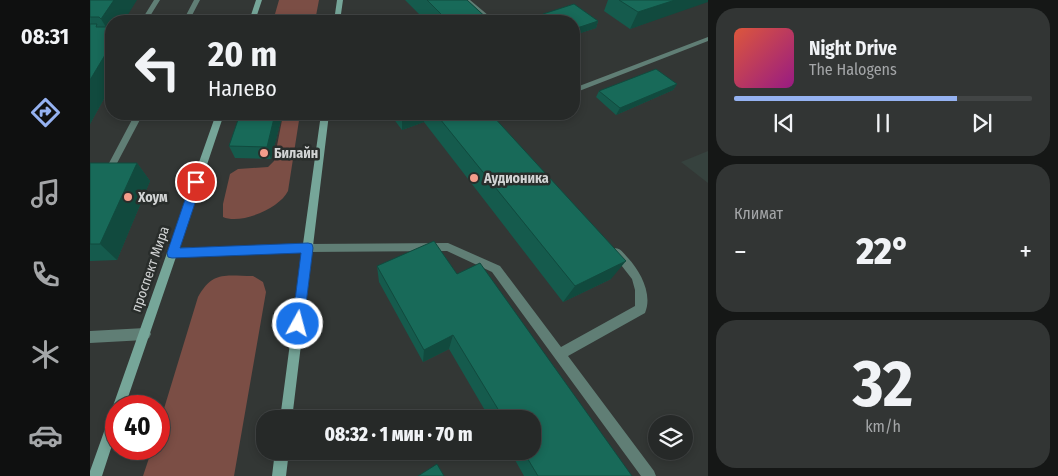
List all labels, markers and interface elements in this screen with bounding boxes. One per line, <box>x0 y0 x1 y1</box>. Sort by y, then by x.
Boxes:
text: 08:31 <box>21 23 69 50</box>
text: 20 m <box>208 33 277 75</box>
icon: left <box>125 35 190 100</box>
text: Night Drive <box>809 37 897 60</box>
text: The Halogens <box>809 60 897 79</box>
text: Налево <box>208 75 277 102</box>
icon: directions <box>28 95 63 130</box>
icon: previous <box>770 109 798 137</box>
icon: pause <box>869 109 897 137</box>
icon: next <box>968 109 996 137</box>
place label: Билайн <box>274 145 318 162</box>
marker: Билайн <box>258 147 270 159</box>
pin <box>175 161 217 203</box>
icon: arrive <box>182 168 210 196</box>
place label: Аудионика <box>483 170 549 187</box>
marker: Аудионика <box>468 172 480 184</box>
icon: music <box>28 176 63 211</box>
place label: Хоум <box>137 189 168 206</box>
marker: Хоум <box>122 191 134 203</box>
text: Климат <box>734 204 783 223</box>
street label: проспект Мира <box>128 224 173 314</box>
text: 22° <box>856 228 910 274</box>
text: − <box>734 235 747 268</box>
text: + <box>1019 235 1032 268</box>
icon: phone <box>28 257 63 292</box>
position arrow <box>271 297 323 349</box>
icon: climate <box>28 337 63 372</box>
text: 32 <box>853 345 913 423</box>
speed limit sign: 40 <box>105 395 170 460</box>
map controls <box>648 415 693 460</box>
button: layers <box>648 415 693 460</box>
text: km/h <box>865 417 901 436</box>
icon: car <box>28 418 63 453</box>
text: 08:32 · 1 мин · 70 m <box>324 423 473 446</box>

